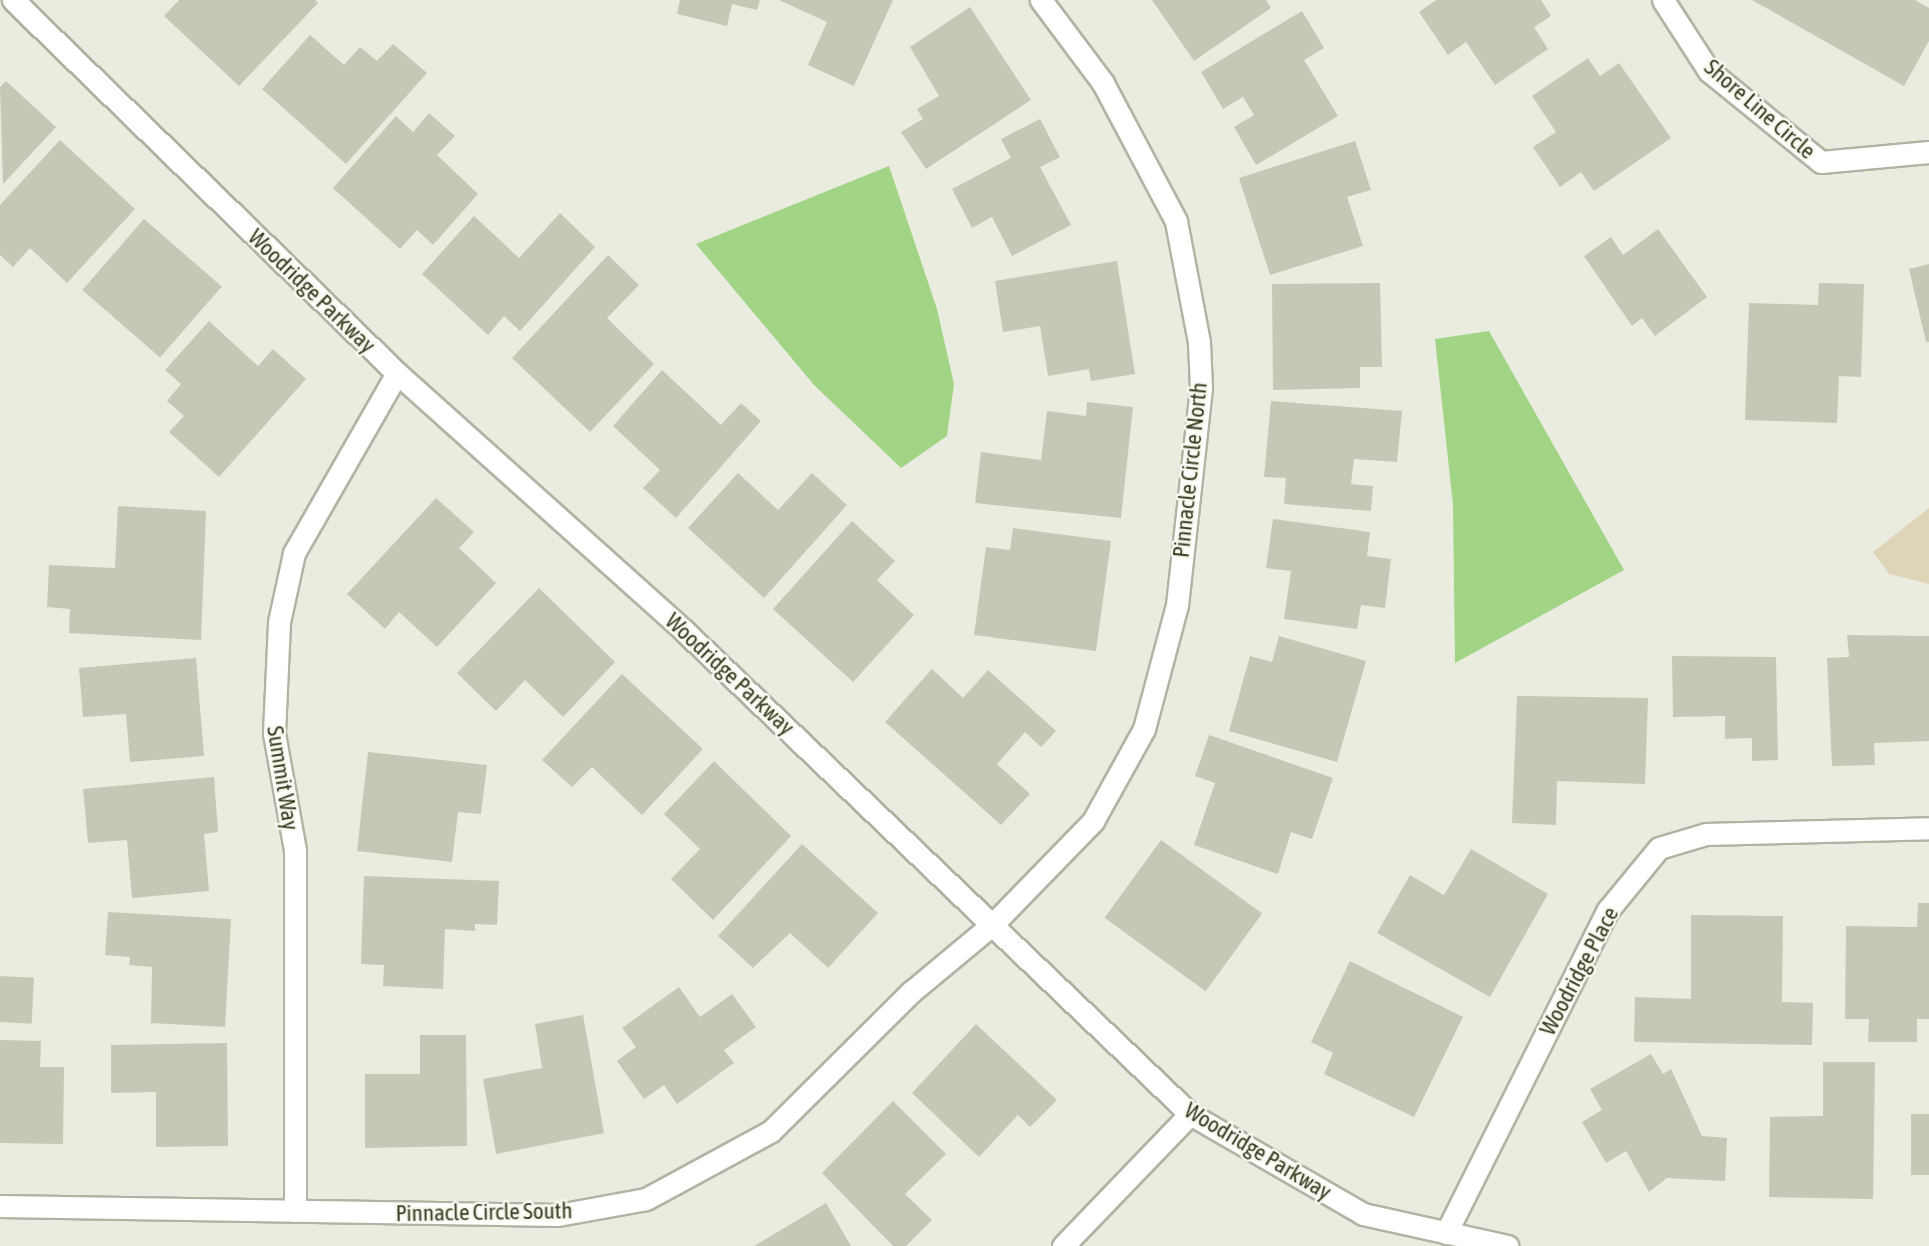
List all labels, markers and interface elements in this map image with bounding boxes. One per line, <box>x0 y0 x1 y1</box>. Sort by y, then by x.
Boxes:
street label: Shore Line Circle <box>1699 53 1821 165</box>
street label: Woodridge Parkway <box>242 223 382 359</box>
street label: Pinnacle Circle North <box>1167 381 1213 559</box>
street label: Woodridge Parkway <box>660 607 800 741</box>
street label: Summit Way <box>261 724 305 832</box>
street label: Woodridge Place <box>1534 902 1624 1040</box>
street label: Woodridge Parkway <box>1179 1096 1337 1206</box>
street label: Pinnacle Circle South <box>395 1197 573 1227</box>

